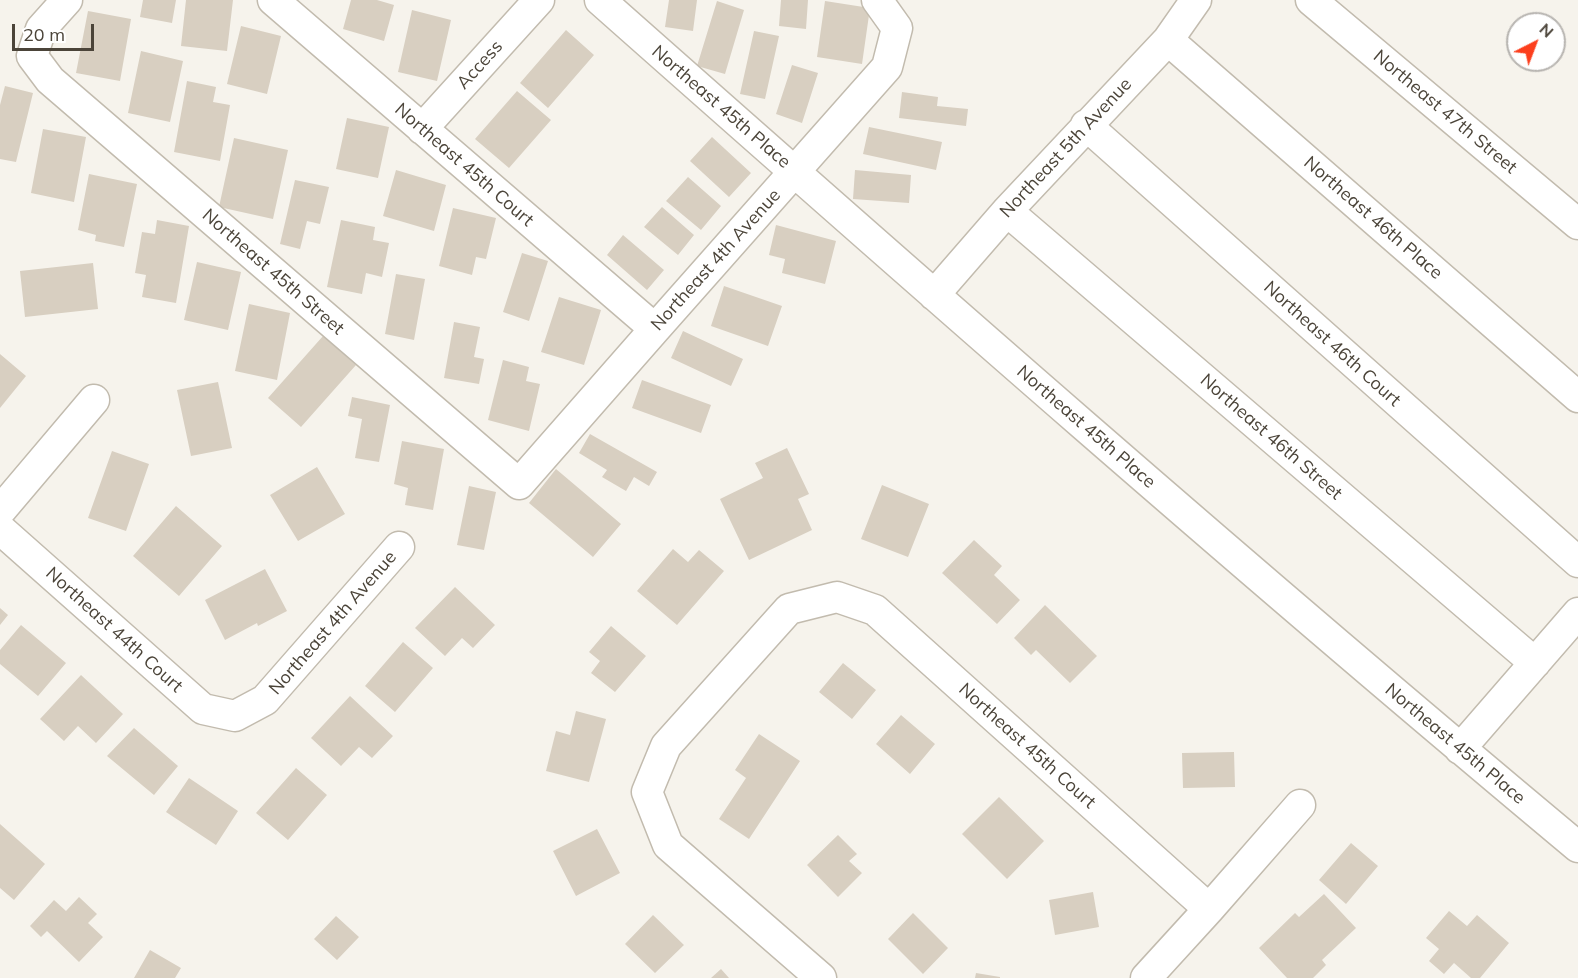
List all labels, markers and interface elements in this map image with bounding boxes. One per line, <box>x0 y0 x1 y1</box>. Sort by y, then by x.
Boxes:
scale bar <box>15 12 98 50</box>
north arrow <box>1506 12 1566 72</box>
text: N <box>1536 19 1558 42</box>
text: 20 m <box>23 23 65 46</box>
street label: Access <box>452 36 508 94</box>
street label: Northeast 45th Place <box>647 41 795 173</box>
street label: Northeast 47th Street <box>1369 46 1521 178</box>
street label: Northeast 5th Avenue <box>996 74 1136 222</box>
street label: Northeast 45th Court <box>390 99 538 231</box>
street label: Northeast 46th Place <box>1299 152 1447 284</box>
street label: Northeast 4th Avenue <box>647 185 785 335</box>
street label: Northeast 45th Street <box>198 204 348 340</box>
street label: Northeast 46th Court <box>1259 277 1405 411</box>
street label: Northeast 45th Place <box>1012 361 1160 493</box>
street label: Northeast 46th Street <box>1196 369 1346 505</box>
street label: Northeast 4th Avenue <box>265 547 401 699</box>
street label: Northeast 44th Court <box>41 563 187 697</box>
street label: Northeast 45th Court <box>954 679 1100 813</box>
street label: Northeast 45th Place <box>1380 679 1530 809</box>

